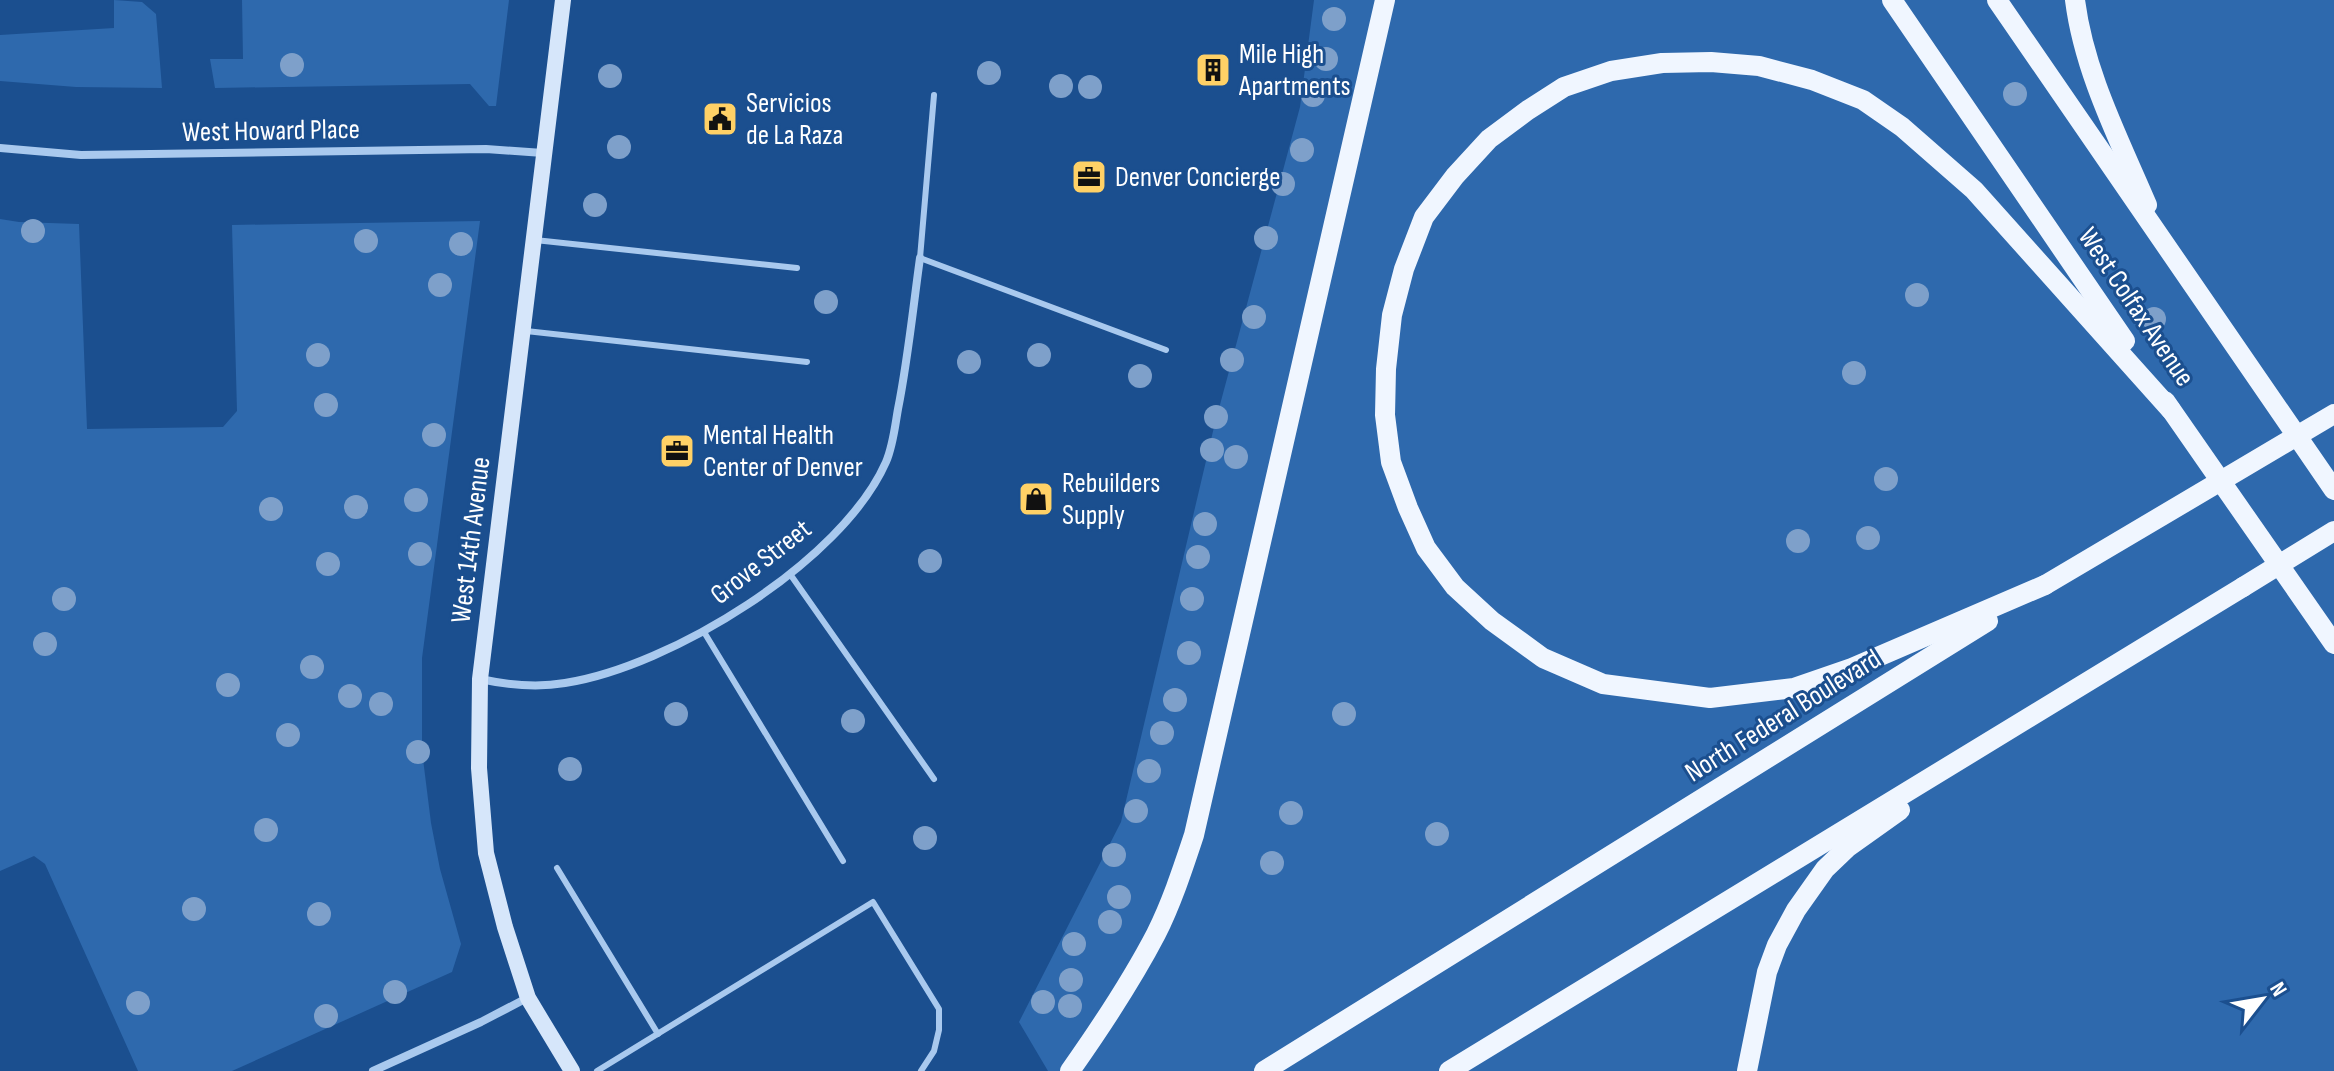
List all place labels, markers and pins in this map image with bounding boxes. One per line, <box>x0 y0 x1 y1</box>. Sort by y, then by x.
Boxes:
place label: Mile High Apartments <box>1238 38 1351 103</box>
building icon: Mile High Apartments <box>1194 51 1232 89</box>
place label: Servicios de La Raza <box>746 87 843 152</box>
public building icon: Servicios de La Raza <box>701 100 739 138</box>
office icon: Denver Concierge <box>1070 158 1108 196</box>
place label: Denver Concierge <box>1115 161 1280 194</box>
place label: Mental Health Center of Denver <box>703 419 863 484</box>
office icon: Mental Health Center of Denver <box>658 432 696 470</box>
place label: Rebuilders Supply <box>1062 467 1160 532</box>
shop icon: Rebuilders Supply <box>1017 480 1055 518</box>

